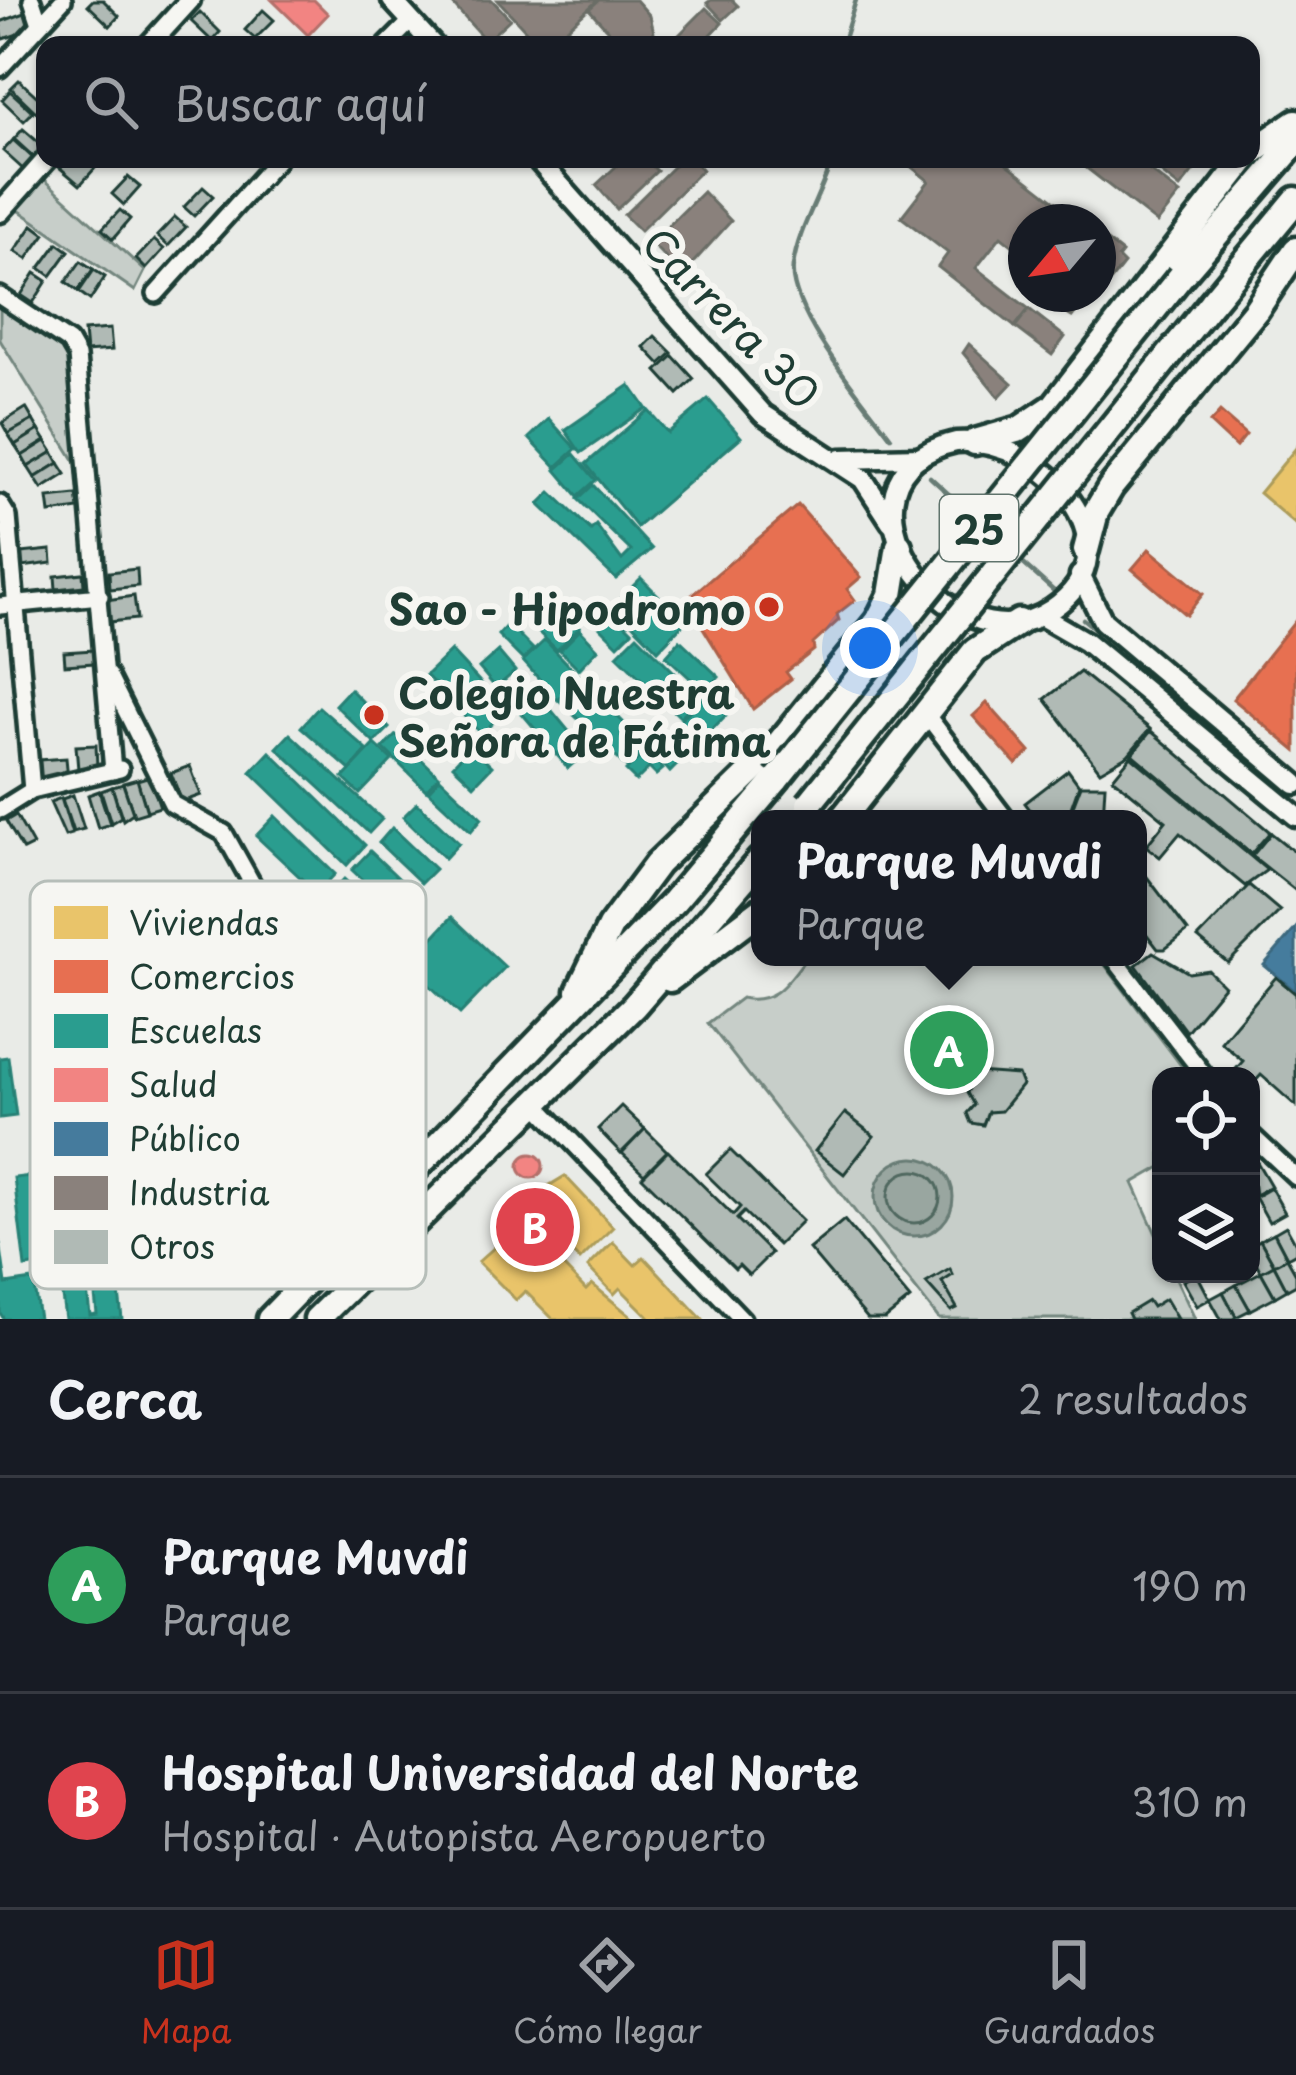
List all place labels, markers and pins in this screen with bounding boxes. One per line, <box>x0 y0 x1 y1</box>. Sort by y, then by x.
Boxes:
place label: Sao - Hipodromo <box>389 576 745 639</box>
marker: Sao - Hipodromo <box>756 594 782 620</box>
place label: Colegio Nuestra Señora de Fátima <box>398 660 771 771</box>
marker: Colegio Nuestra Señora de Fátima <box>361 702 387 728</box>
pin: A <box>910 1005 988 1095</box>
pin: B <box>496 1182 574 1272</box>

